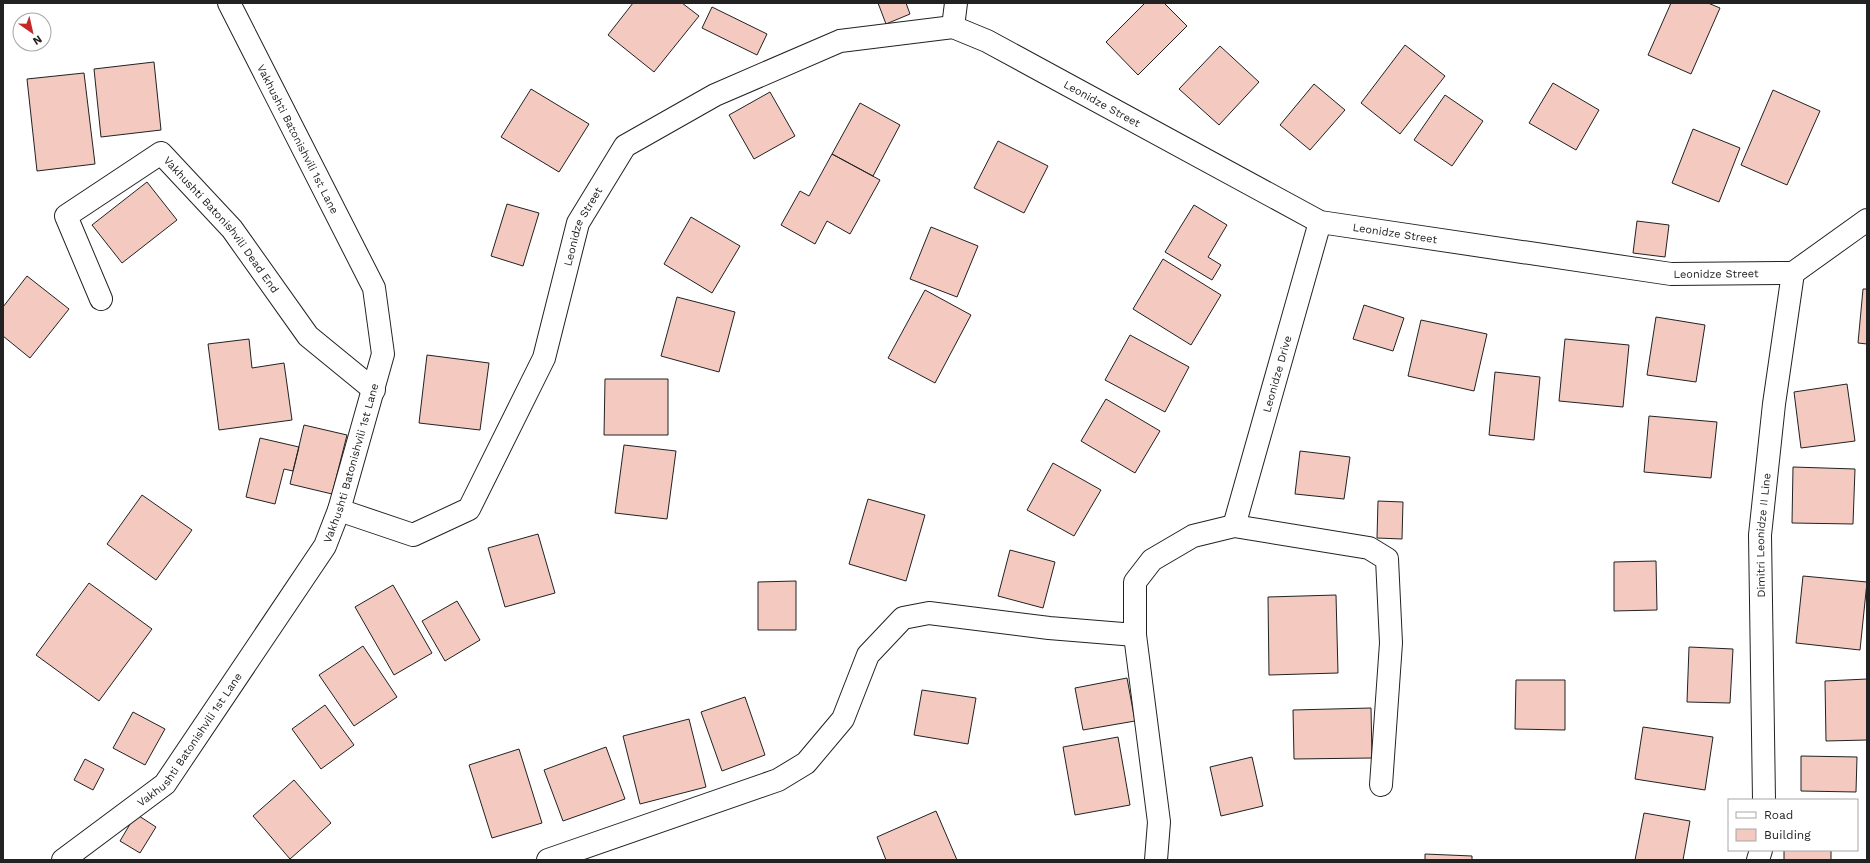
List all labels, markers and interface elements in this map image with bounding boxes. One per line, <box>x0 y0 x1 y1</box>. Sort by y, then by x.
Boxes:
north arrow <box>12 12 52 52</box>
text: N <box>30 32 44 48</box>
street label: Vakhushti Batonishvili 1st Lane <box>254 62 341 216</box>
street label: Leonidze Street <box>1061 78 1143 130</box>
street label: Vakhushti Batonishvili Dead End <box>161 154 281 296</box>
street label: Leonidze Street <box>561 185 605 268</box>
street label: Leonidze Street <box>1352 221 1438 246</box>
street label: Leonidze Street <box>1673 267 1759 281</box>
street label: Leonidze Drive <box>1260 334 1295 414</box>
street label: Vakhushti Batonishvili 1st Lane <box>321 382 381 545</box>
street label: Dimitri Leonidze II Line <box>1754 472 1774 598</box>
street label: Vakhushti Batonishvili 1st Lane <box>135 670 245 809</box>
legend <box>1728 799 1858 851</box>
text: Road <box>1764 808 1793 822</box>
text: Building <box>1764 828 1811 842</box>

